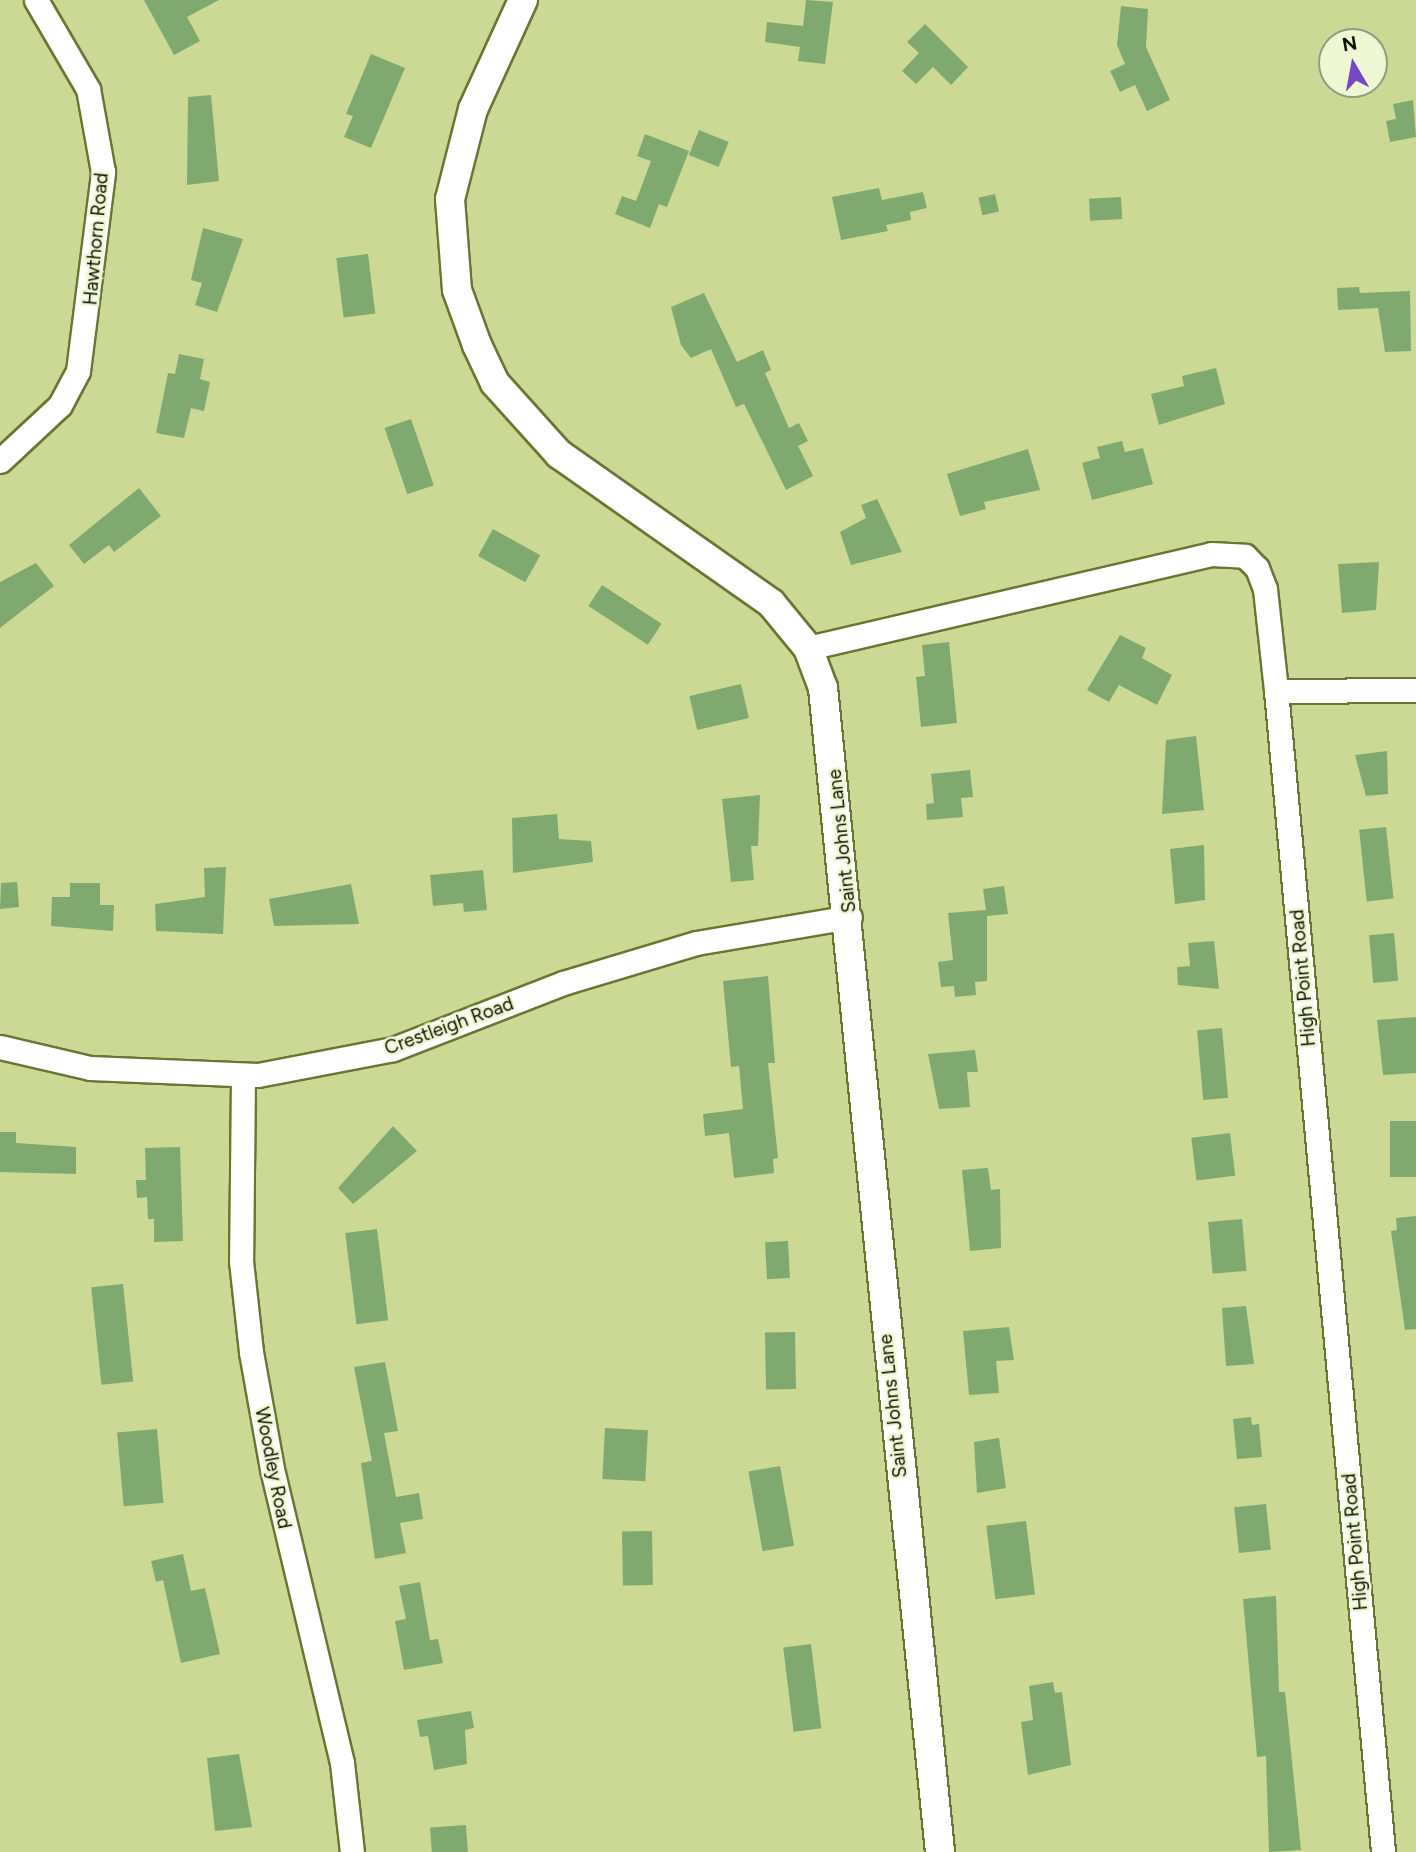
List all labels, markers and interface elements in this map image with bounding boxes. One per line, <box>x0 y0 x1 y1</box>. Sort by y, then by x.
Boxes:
north arrow <box>1318 28 1388 98</box>
text: N <box>1340 31 1359 56</box>
street label: Hawthorn Road <box>79 172 113 306</box>
street label: Saint Johns Lane <box>823 768 861 914</box>
street label: High Point Road <box>1286 908 1320 1048</box>
street label: Crestleigh Road <box>381 992 517 1060</box>
street label: Saint Johns Lane <box>874 1333 912 1479</box>
street label: Woodley Road <box>250 1405 296 1531</box>
street label: High Point Road <box>1338 1472 1372 1612</box>

